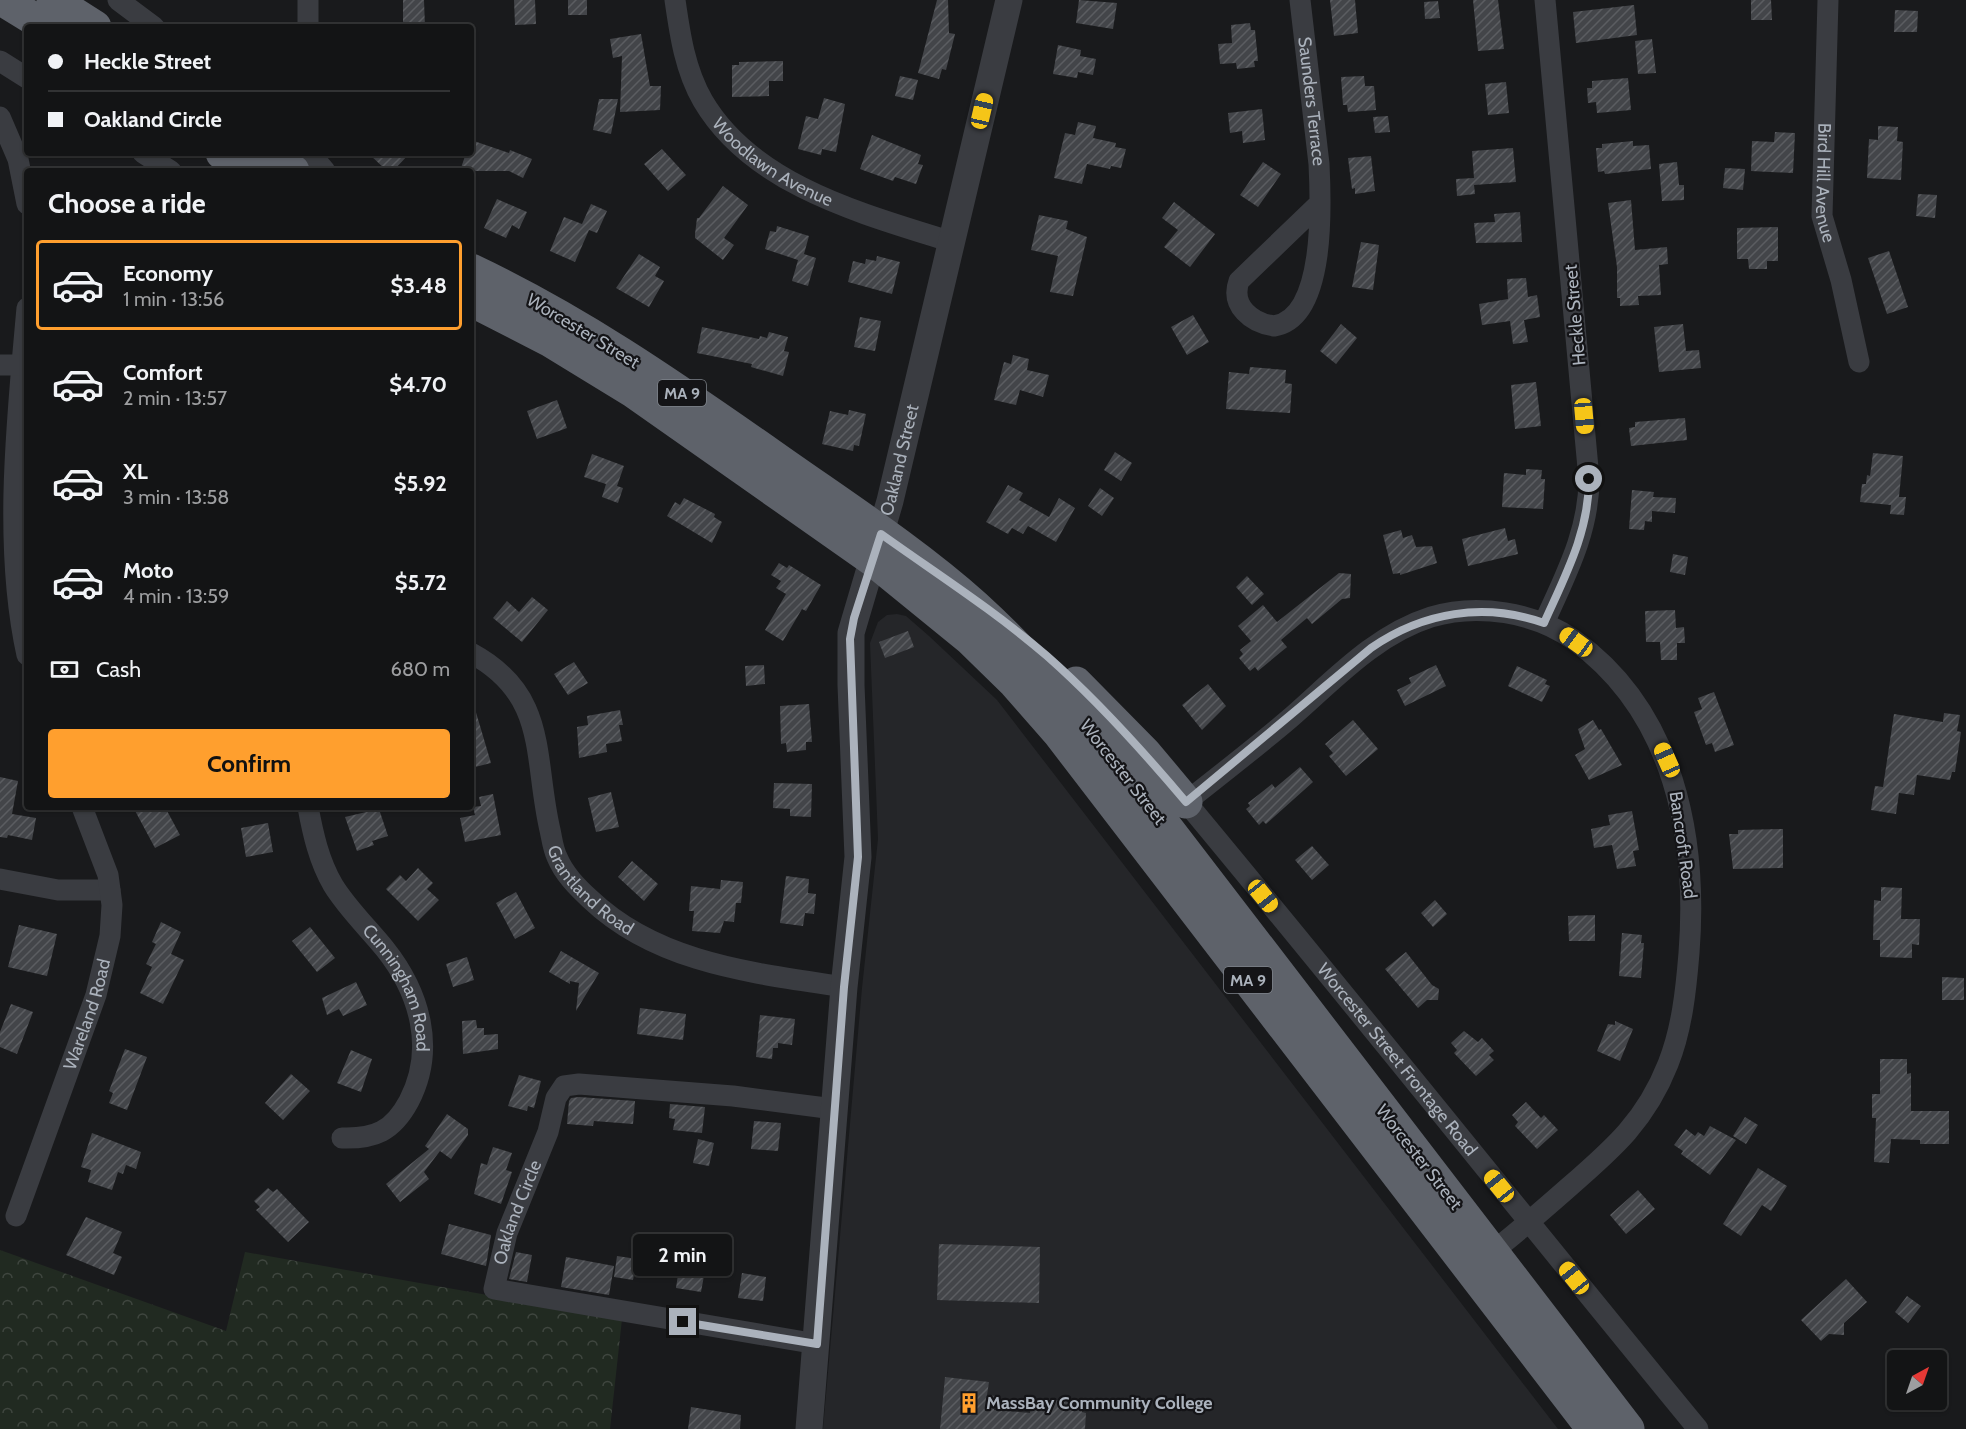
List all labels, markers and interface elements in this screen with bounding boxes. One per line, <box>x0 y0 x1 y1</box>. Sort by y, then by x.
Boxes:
street label: Saunders Terrace <box>1293 36 1330 167</box>
text: Heckle Street <box>84 48 211 75</box>
car <box>969 91 995 131</box>
text: Oakland Circle <box>84 106 222 133</box>
street label: Woodlawn Avenue <box>707 113 836 211</box>
street label: Bird Hill Avenue <box>1811 123 1840 245</box>
text: Choose a ride <box>48 187 206 220</box>
icon: car <box>51 258 105 312</box>
text: Economy <box>123 260 213 287</box>
street label: Heckle Street <box>1560 263 1590 367</box>
text: $3.48 <box>391 272 447 299</box>
text: 1 min · 13:56 <box>123 287 224 311</box>
street label: Worcester Street <box>523 289 643 373</box>
icon: car <box>51 357 105 411</box>
text: Comfort <box>123 359 202 386</box>
text: $4.70 <box>389 371 447 398</box>
road number: MA 9 <box>658 380 706 406</box>
text: 2 min · 13:57 <box>123 386 227 410</box>
car <box>1573 397 1595 435</box>
street label: Oakland Street <box>875 402 924 518</box>
icon: car <box>51 456 105 510</box>
text: XL <box>123 458 148 485</box>
route start <box>1575 465 1602 492</box>
text: $5.92 <box>394 470 447 497</box>
text: 3 min · 13:58 <box>123 485 229 509</box>
icon: car <box>51 555 105 609</box>
text: Moto <box>123 557 174 584</box>
text: $5.72 <box>395 569 447 596</box>
text: 4 min · 13:59 <box>123 584 229 608</box>
car <box>1556 624 1596 660</box>
icon: cash <box>48 653 81 686</box>
text: Cash <box>96 656 141 683</box>
text: 680 m <box>391 657 450 681</box>
street label: Worcester Street <box>1075 715 1171 829</box>
button: Confirm <box>48 729 450 798</box>
car <box>1651 740 1683 780</box>
street label: Bancroft Road <box>1665 790 1701 900</box>
street label: Grantland Road <box>542 842 638 940</box>
car <box>1245 876 1281 916</box>
street label: Cunningham Road <box>358 920 434 1052</box>
street label: Wareland Road <box>59 957 115 1073</box>
street label: Worcester Street Frontage Road <box>1313 959 1481 1161</box>
road number: MA 9 <box>1224 967 1272 993</box>
street label: Worcester Street <box>1371 1100 1467 1214</box>
street label: Oakland Circle <box>489 1157 546 1267</box>
car <box>1481 1166 1517 1206</box>
callout: 2 min <box>634 1235 732 1277</box>
text: 2 min <box>658 1243 707 1267</box>
car <box>1556 1258 1592 1298</box>
route end <box>669 1308 696 1335</box>
north arrow <box>1887 1350 1947 1410</box>
map controls <box>1887 1350 1947 1410</box>
building icon: MassBay Community College <box>957 1391 981 1415</box>
place label: MassBay Community College <box>986 1392 1213 1414</box>

